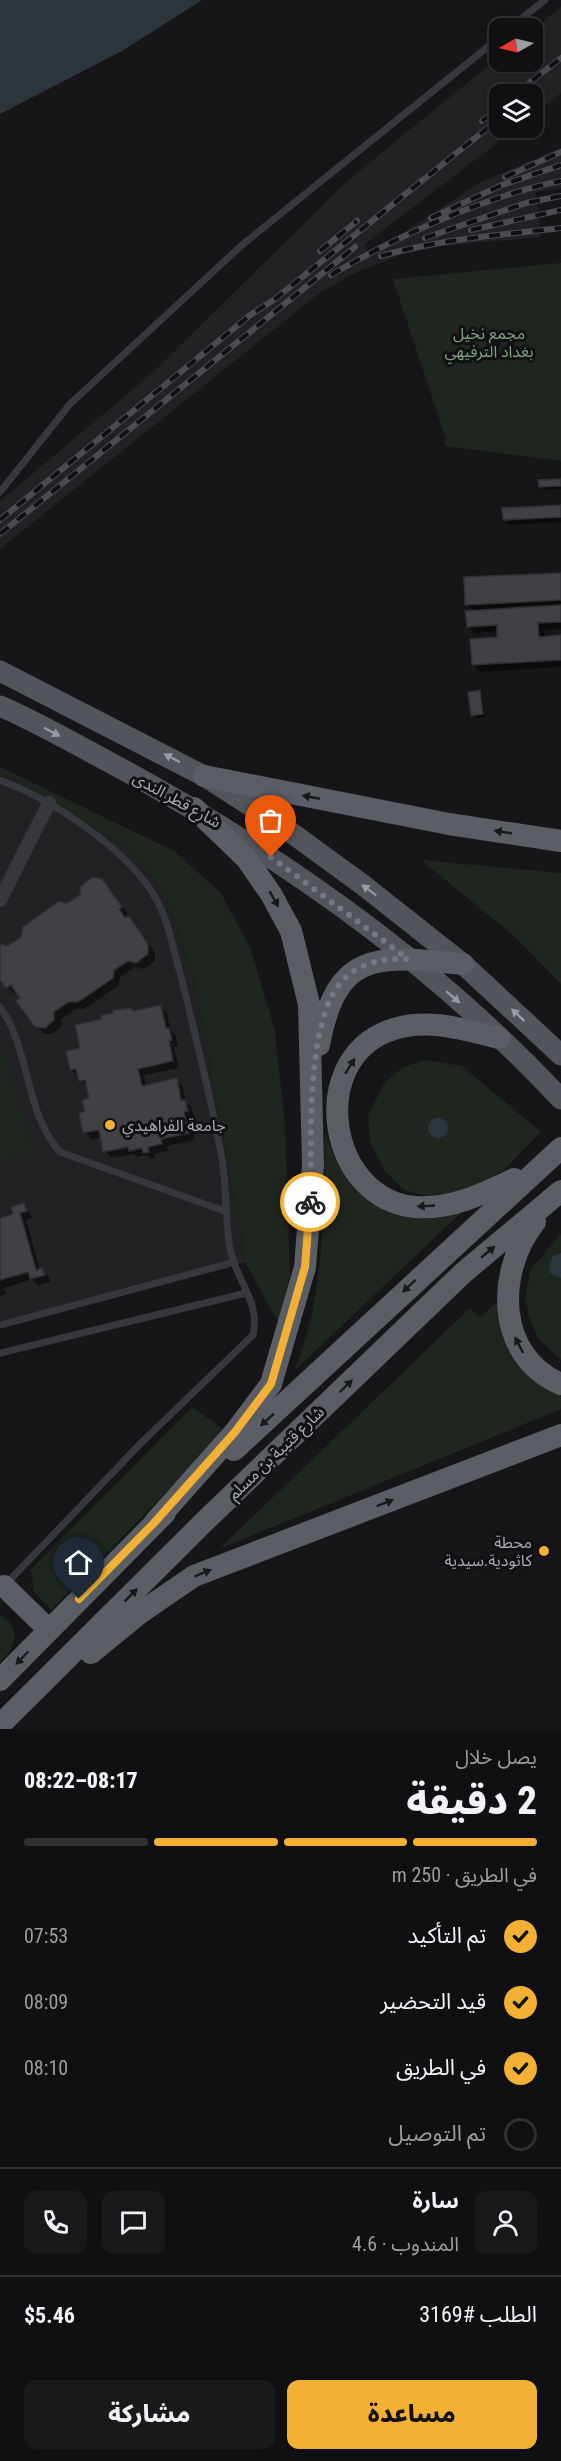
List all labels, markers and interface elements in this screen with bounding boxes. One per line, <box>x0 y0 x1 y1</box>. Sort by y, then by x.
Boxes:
north arrow <box>489 18 543 72</box>
map controls <box>489 18 543 138</box>
button: layers <box>489 84 543 138</box>
park label: مجمع نخيل بغداد الترفيهي <box>444 324 534 363</box>
one-way arrow <box>44 728 61 737</box>
one-way arrow <box>164 754 181 763</box>
street label: شارع قطر الندى <box>128 768 224 835</box>
one-way arrow <box>302 792 321 802</box>
pin <box>245 795 296 857</box>
icon: bag <box>254 804 287 837</box>
one-way arrow <box>494 828 513 837</box>
one-way arrow <box>362 884 377 896</box>
one-way arrow <box>268 891 279 907</box>
one-way arrow <box>445 990 460 1004</box>
one-way arrow <box>511 1008 526 1022</box>
one-way arrow <box>345 1058 356 1074</box>
place label: جامعة الفراهيدي <box>122 1116 226 1137</box>
marker: جامعة الفراهيدي <box>103 1118 117 1132</box>
courier <box>280 1172 340 1232</box>
icon: bike <box>294 1186 327 1219</box>
one-way arrow <box>417 1202 436 1211</box>
one-way arrow <box>480 1246 496 1259</box>
one-way arrow <box>402 1279 417 1292</box>
one-way arrow <box>515 1336 524 1353</box>
one-way arrow <box>338 1379 353 1393</box>
street label: شارع قتيبة بن مسلم <box>224 1402 330 1506</box>
one-way arrow <box>260 1413 275 1426</box>
one-way arrow <box>376 1498 394 1507</box>
place label: محطة كاثودية.سيدية <box>444 1533 532 1570</box>
pin <box>53 1537 104 1599</box>
marker: محطة كاثودية.سيدية <box>537 1544 551 1558</box>
icon: home <box>62 1546 95 1579</box>
one-way arrow <box>194 1568 212 1577</box>
one-way arrow <box>123 1588 138 1602</box>
one-way arrow <box>15 1650 29 1664</box>
text: يصل خلال <box>455 1745 537 1769</box>
text: 08:17–08:22 <box>24 1768 138 1793</box>
text: 2 دقيقة <box>406 1778 537 1824</box>
text: في الطريق · 250 m <box>392 1863 537 1887</box>
icon: check <box>504 1920 537 1953</box>
text: تم التأكيد <box>408 1923 486 1948</box>
text: 07:53 <box>24 1924 68 1948</box>
icon: check <box>504 1986 537 2019</box>
text: قيد التحضير <box>380 1989 486 2014</box>
text: 08:09 <box>24 1990 68 2014</box>
icon: check <box>504 2052 537 2085</box>
text: في الطريق <box>396 2055 486 2080</box>
text: 08:10 <box>24 2056 68 2080</box>
text: تم التوصيل <box>388 2121 486 2146</box>
text: سارة <box>413 2188 459 2213</box>
button: phone <box>24 2191 87 2254</box>
button: chat <box>102 2191 165 2254</box>
button: person <box>474 2191 537 2254</box>
text: المندوب · 4.6 <box>352 2232 459 2256</box>
text: الطلب #3169 <box>419 2302 537 2327</box>
text: $5.46 <box>24 2303 75 2328</box>
button: مشاركة <box>24 2380 275 2449</box>
button: مساعدة <box>287 2380 537 2449</box>

